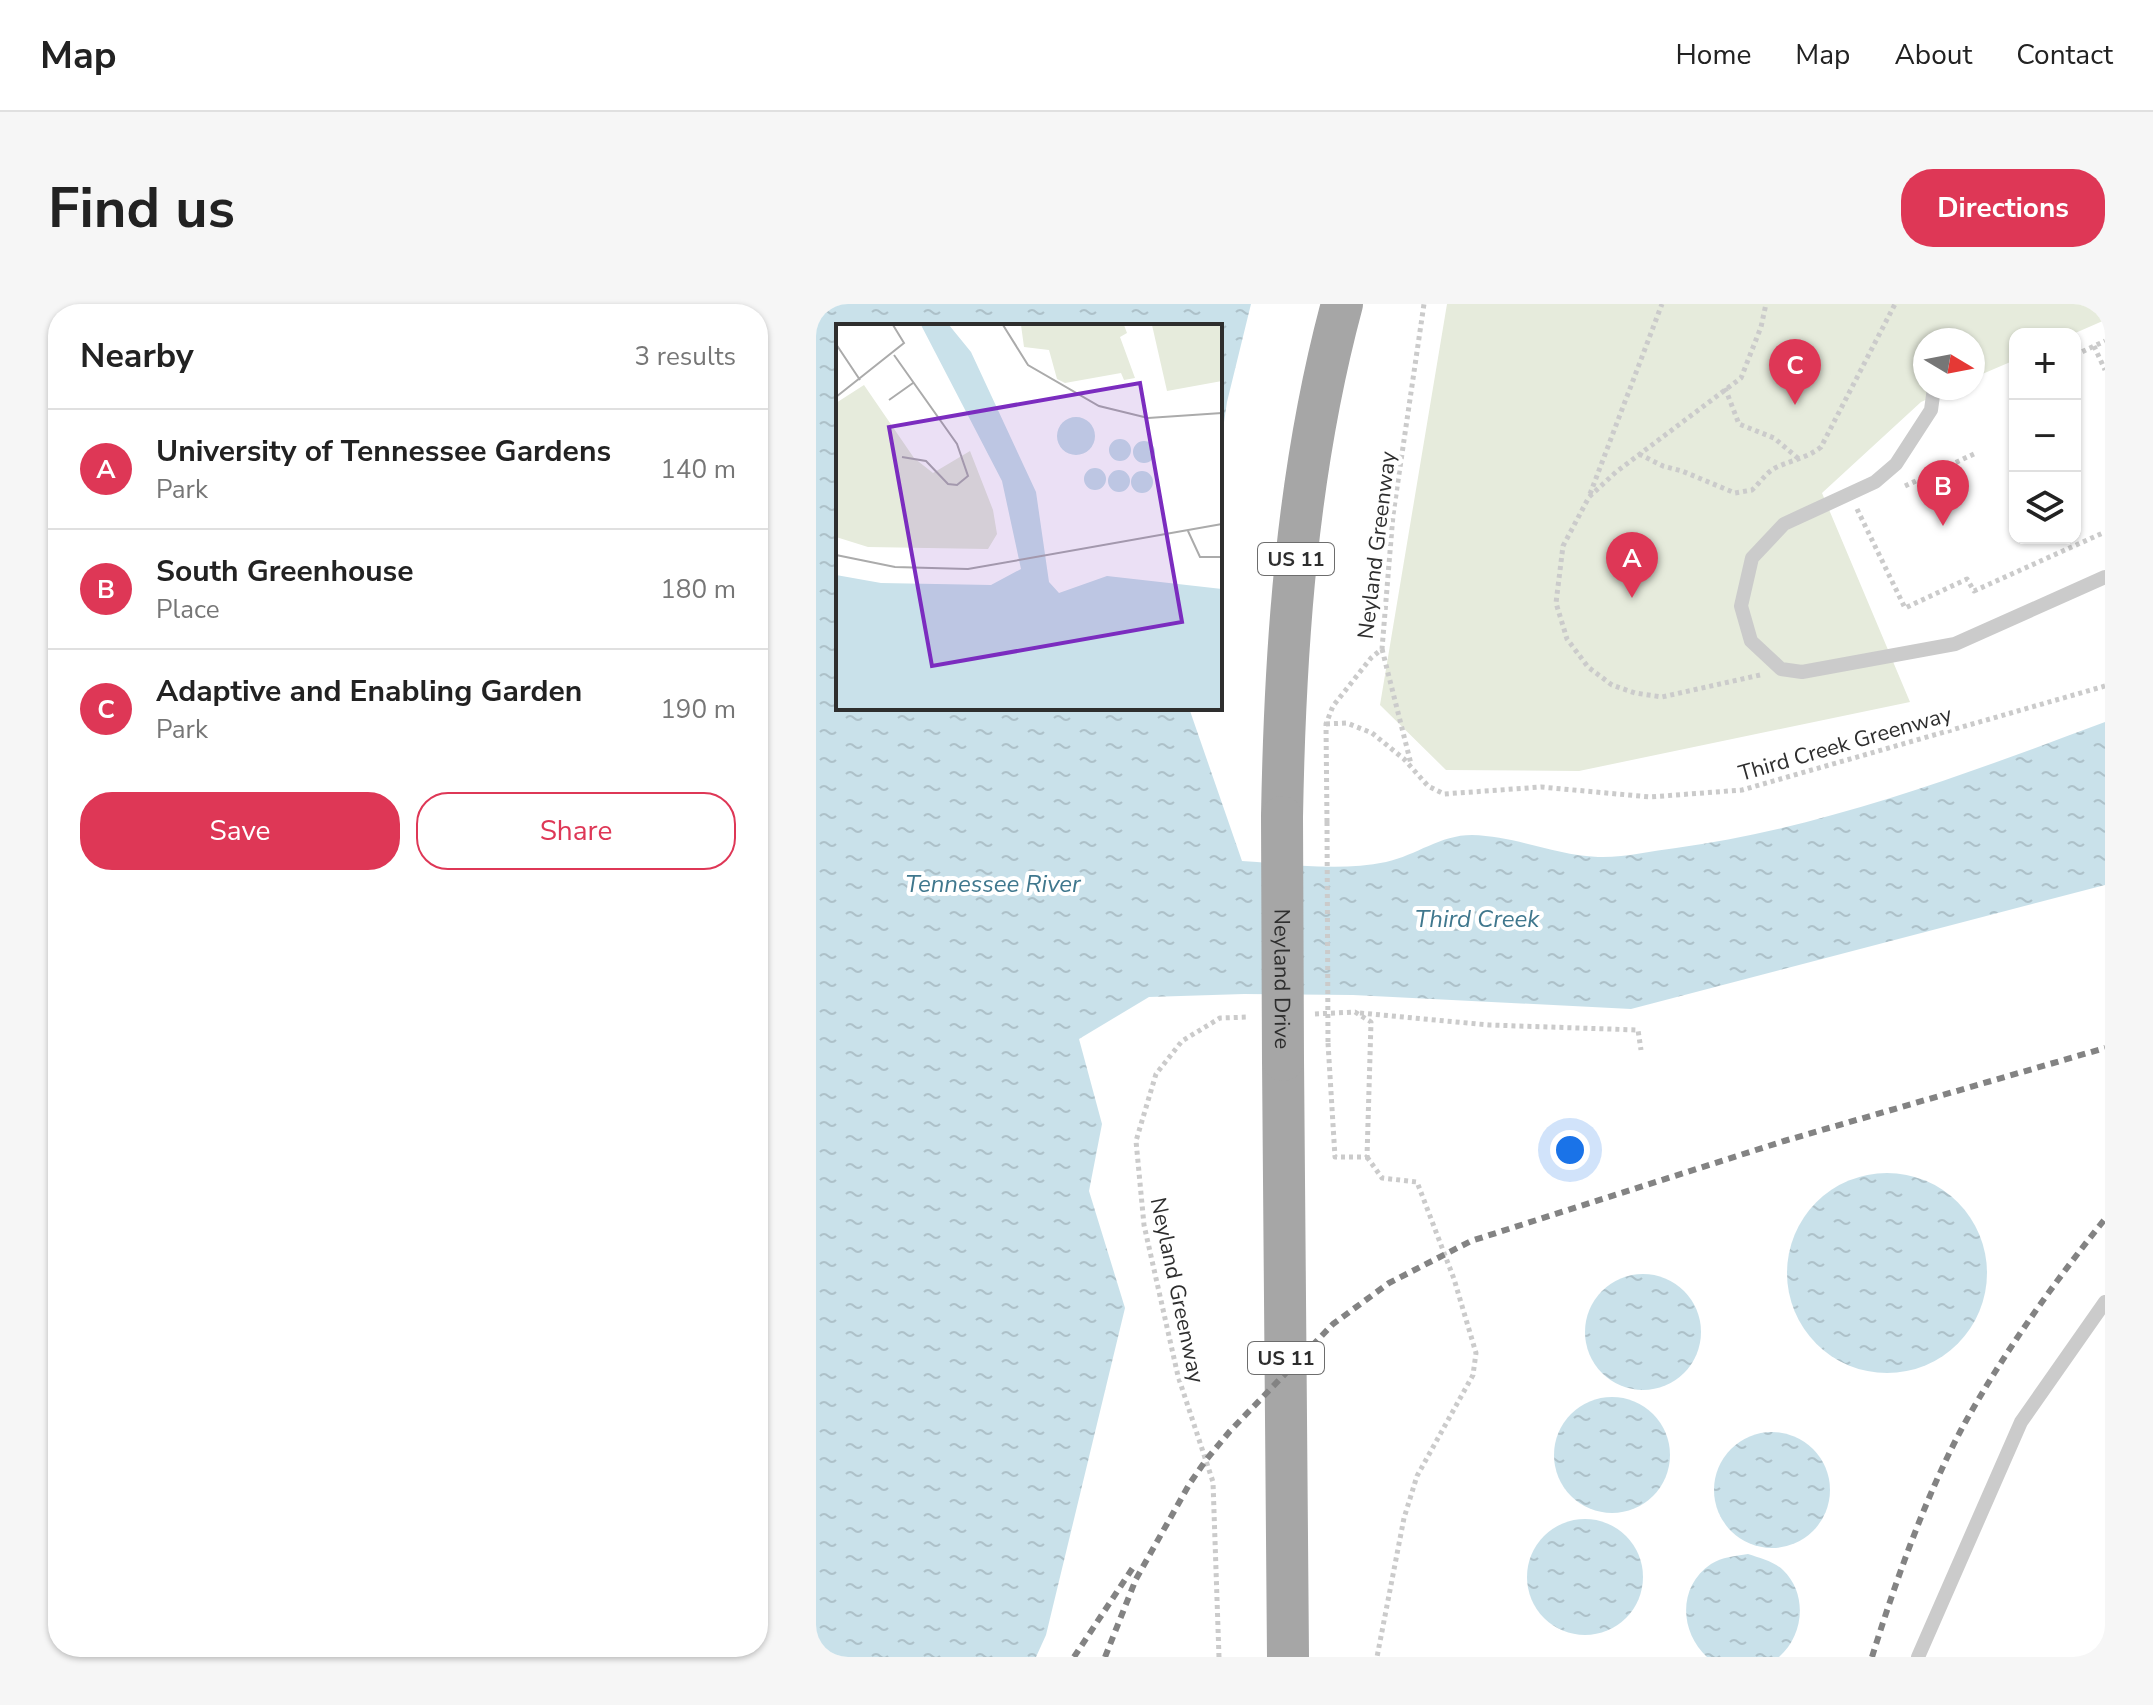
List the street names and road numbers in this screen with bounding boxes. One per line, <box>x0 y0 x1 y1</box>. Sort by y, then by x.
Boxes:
street label: Neyland Greenway <box>1351 449 1403 641</box>
road number: US 11 <box>1258 543 1334 575</box>
street label: Third Creek Greenway <box>1735 699 1956 789</box>
street label: Neyland Drive <box>1266 909 1297 1049</box>
street label: Neyland Greenway <box>1143 1195 1211 1386</box>
road number: US 11 <box>1248 1342 1324 1374</box>

